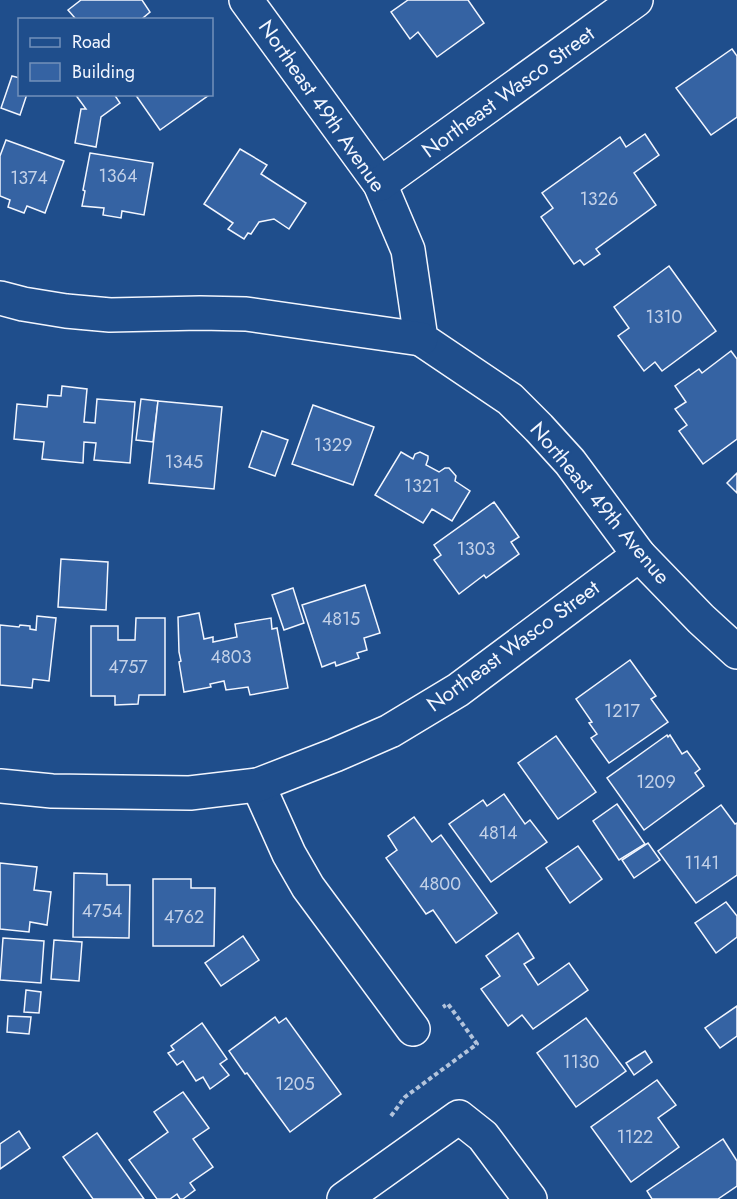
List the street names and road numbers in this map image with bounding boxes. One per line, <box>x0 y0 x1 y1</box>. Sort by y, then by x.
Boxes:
street label: Northeast 49th Avenue <box>251 14 393 198</box>
street label: Northeast Wasco Street <box>415 19 601 165</box>
street label: Northeast 49th Avenue <box>523 415 677 591</box>
street label: Northeast Wasco Street <box>420 573 606 719</box>

